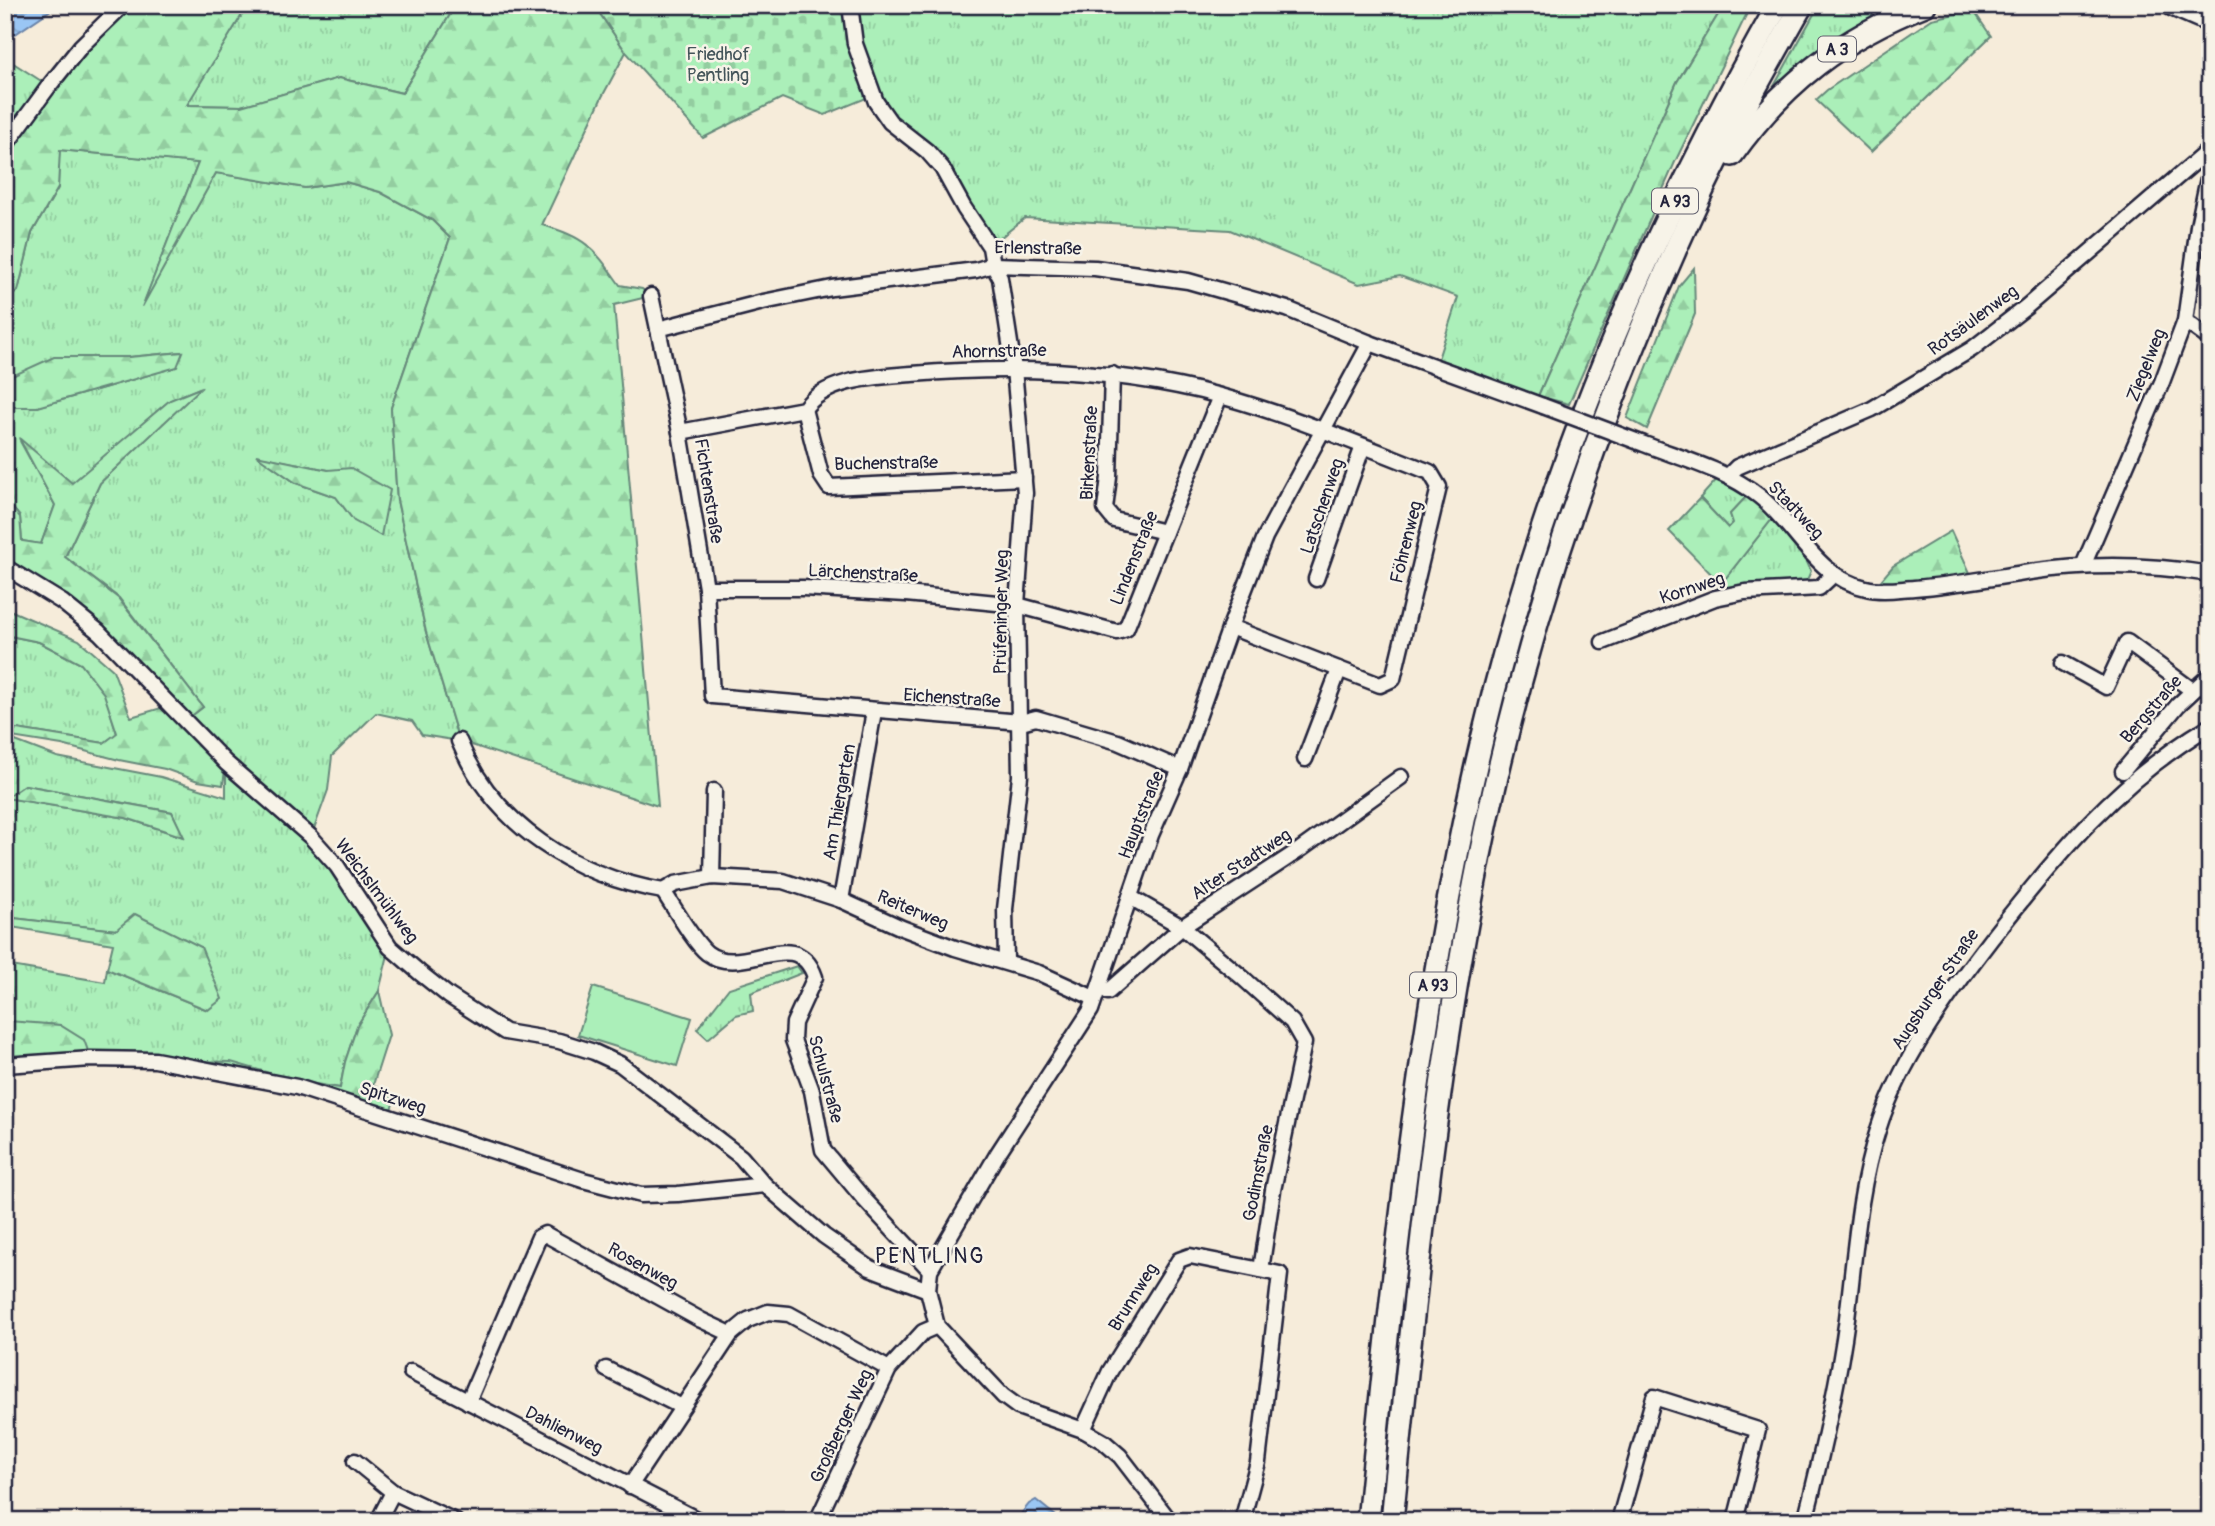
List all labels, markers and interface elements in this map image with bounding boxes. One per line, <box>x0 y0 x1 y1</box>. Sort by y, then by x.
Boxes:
road number: A 3 <box>1818 36 1856 61</box>
park label: Friedhof Pentling <box>686 43 750 87</box>
road number: A 93 <box>1652 188 1698 214</box>
street label: Erlenstraße <box>994 236 1082 261</box>
street label: Rotsäulenweg <box>1924 280 2023 361</box>
street label: Ziegelweg <box>2121 325 2171 405</box>
street label: Ahornstraße <box>951 339 1047 364</box>
street label: Birkenstraße <box>1076 405 1103 501</box>
street label: Fichtenstraße <box>689 437 728 545</box>
street label: Buchenstraße <box>834 451 938 476</box>
street label: Latschenweg <box>1295 455 1350 557</box>
street label: Stadtweg <box>1763 476 1829 545</box>
street label: Föhrenweg <box>1385 499 1428 586</box>
street label: Lindenstraße <box>1105 508 1164 609</box>
street label: Prüfeninger Weg <box>989 549 1014 675</box>
street label: Lärchenstraße <box>808 559 919 588</box>
street label: Kornweg <box>1657 567 1728 610</box>
street label: Bergstraße <box>2115 670 2187 748</box>
street label: Eichenstraße <box>903 684 1001 713</box>
street label: Am Thiergarten <box>818 742 861 862</box>
street label: Hauptstraße <box>1113 768 1170 863</box>
street label: Alter Stadtweg <box>1187 824 1296 905</box>
street label: Weichslmühlweg <box>330 834 424 948</box>
street label: Reiterweg <box>874 885 952 936</box>
street label: Augsburger Straße <box>1886 924 1984 1054</box>
road number: A 93 <box>1410 973 1456 998</box>
street label: Schulstraße <box>803 1033 848 1126</box>
street label: Spitzweg <box>357 1077 429 1120</box>
street label: Godimstraße <box>1238 1123 1279 1223</box>
street label: Rosenweg <box>604 1238 682 1295</box>
district label: PENTLING <box>875 1243 985 1270</box>
street label: Brunnweg <box>1104 1259 1163 1336</box>
street label: Großberger Weg <box>805 1366 878 1487</box>
street label: Dahlienweg <box>521 1401 607 1460</box>

